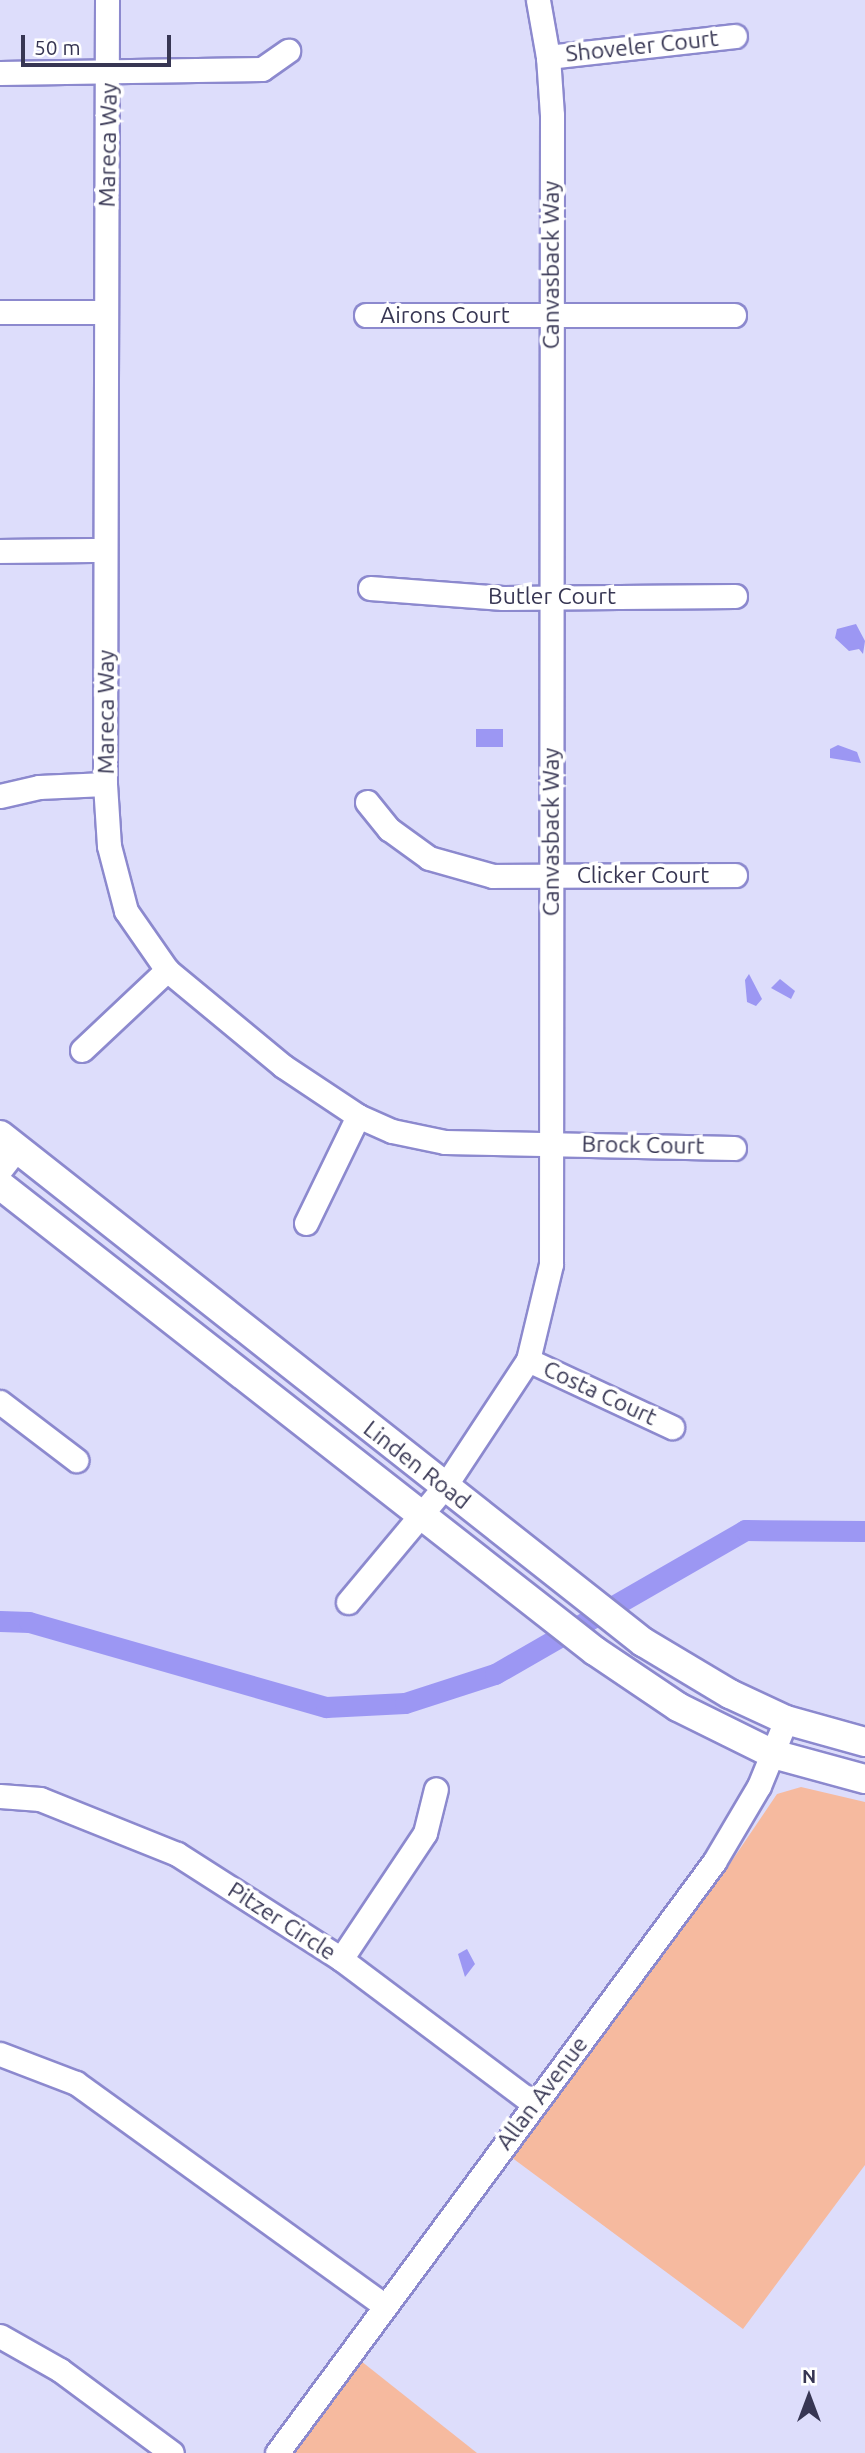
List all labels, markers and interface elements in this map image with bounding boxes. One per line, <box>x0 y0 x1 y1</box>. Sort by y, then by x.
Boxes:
scale bar <box>24 21 175 65</box>
street label: Shoveler Court <box>564 24 720 68</box>
text: 50 m <box>34 35 81 59</box>
street label: Mareca Way <box>93 82 123 208</box>
street label: Canvasback Way <box>537 181 565 349</box>
street label: Airons Court <box>380 301 510 329</box>
street label: Butler Court <box>488 582 616 610</box>
street label: Mareca Way <box>92 650 120 774</box>
street label: Canvasback Way <box>537 748 565 916</box>
street label: Clicker Court <box>577 861 709 889</box>
street label: Brock Court <box>581 1130 705 1160</box>
street label: Costa Court <box>539 1355 661 1431</box>
street label: Linden Road <box>358 1415 476 1515</box>
street label: Pitzer Circle <box>223 1876 341 1966</box>
street label: Allan Avenue <box>490 2031 594 2155</box>
north arrow <box>774 2362 844 2432</box>
text: N <box>802 2365 816 2387</box>

